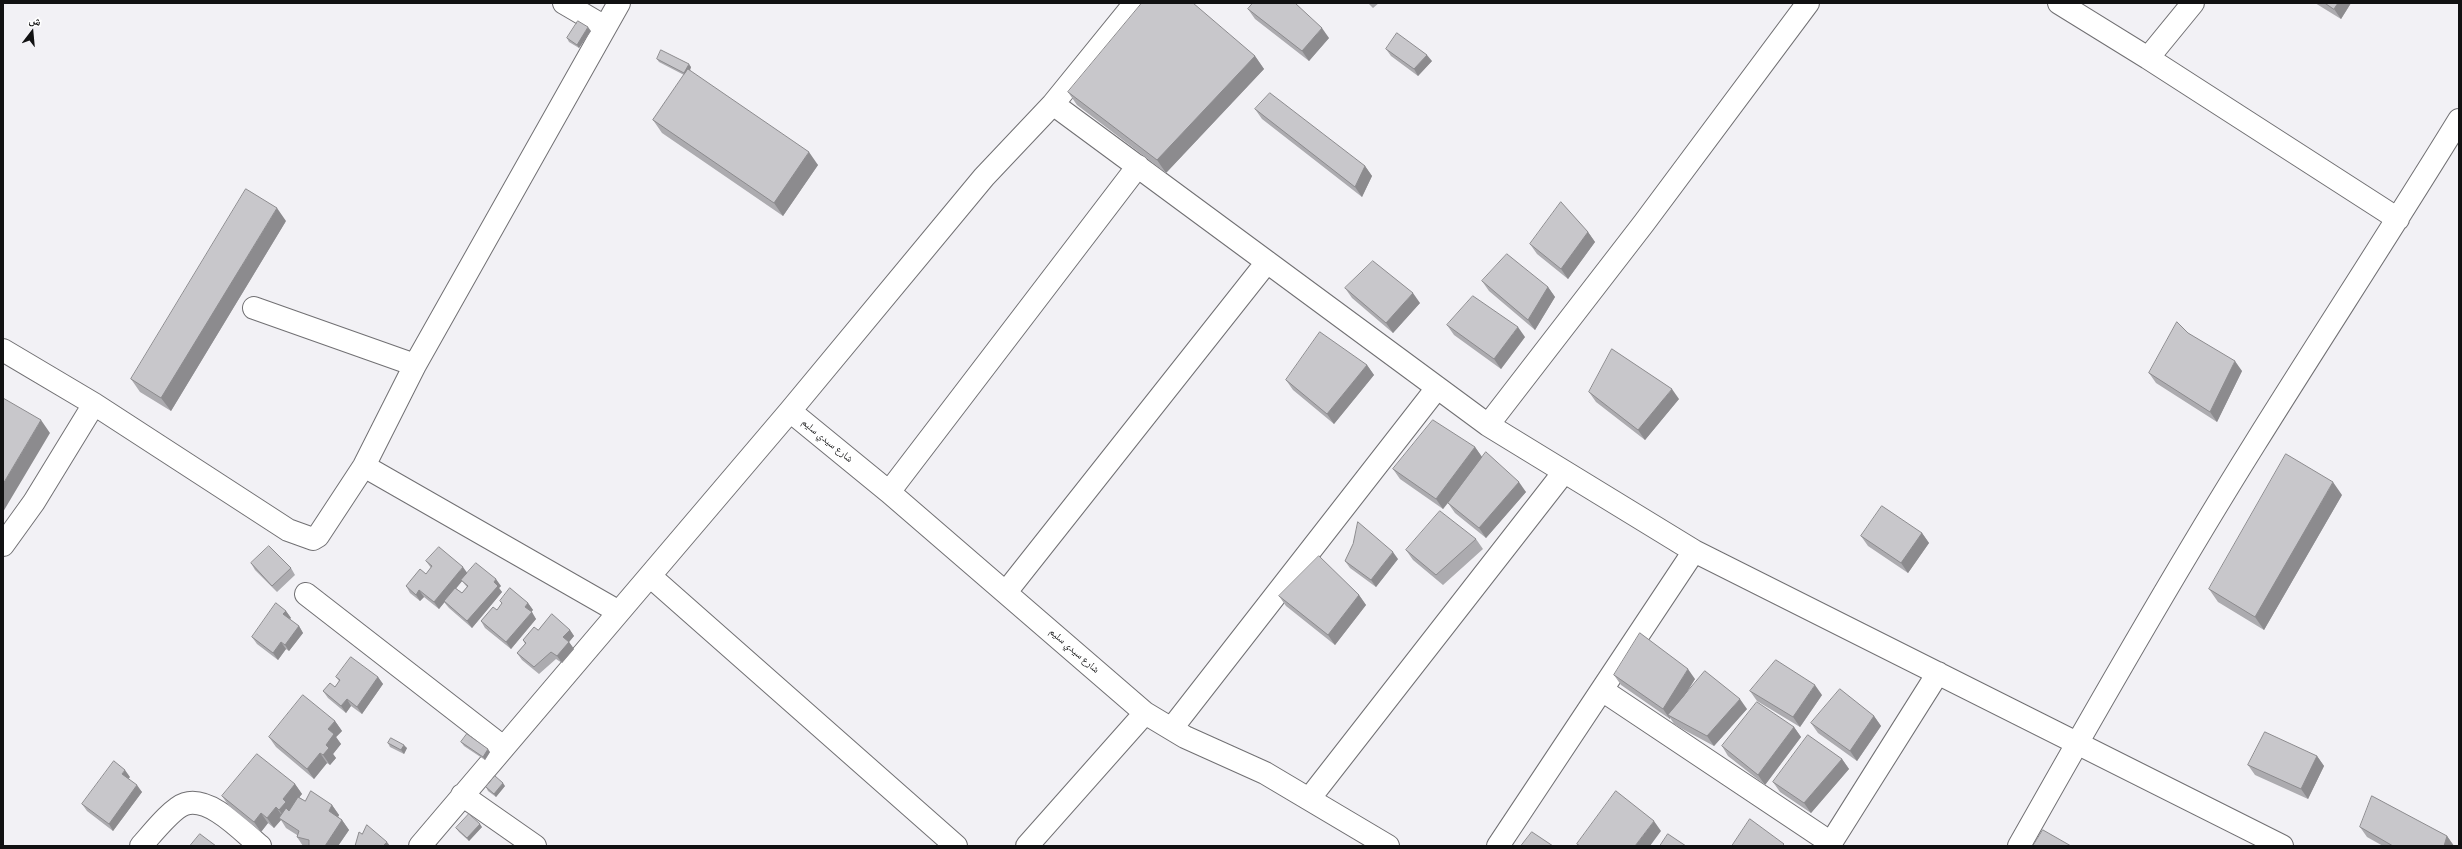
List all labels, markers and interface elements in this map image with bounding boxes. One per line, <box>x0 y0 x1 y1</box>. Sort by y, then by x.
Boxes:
text: ش <box>27 11 43 30</box>
north arrow <box>12 12 52 52</box>
street label: شارع سيدي سليم <box>799 417 855 465</box>
street label: شارع سيدي سليم <box>1047 626 1101 676</box>

